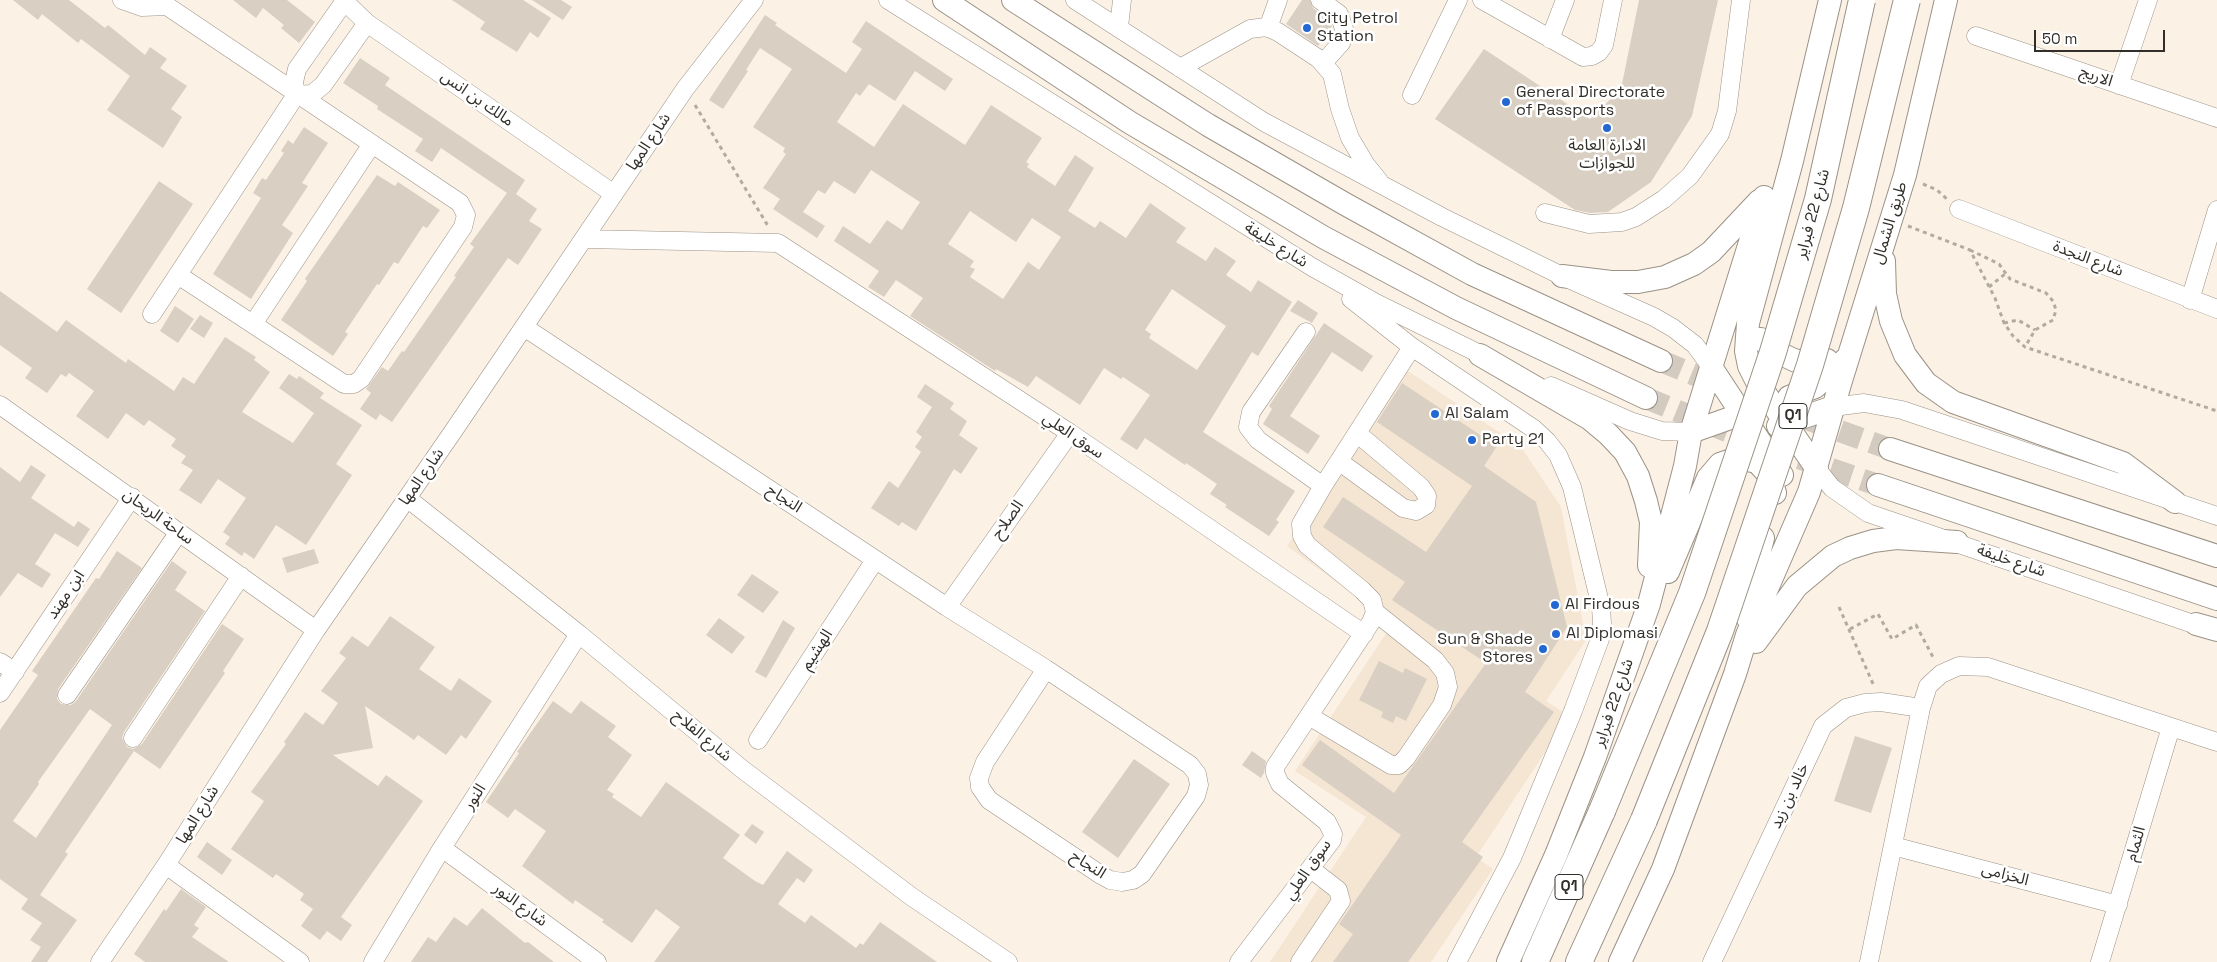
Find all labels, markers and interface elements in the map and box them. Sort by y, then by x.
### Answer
place label: City Petrol Station [1317,9,1398,47]
scale bar [2037,20,2168,52]
marker: City Petrol Station [1301,22,1313,34]
text: 50 m [2042,29,2077,48]
street label: الاريج [2077,62,2115,92]
street label: مالك بن انس [437,67,517,131]
place label: General Directorate of Passports [1516,83,1665,121]
marker: General Directorate of Passports [1500,96,1512,108]
street label: شارع المها [623,110,675,174]
marker: الادارة العامة للجوازات [1601,122,1613,134]
place label: الادارة العامة للجوازات [1568,136,1646,174]
street label: شارع 22 فبراير [1792,167,1834,261]
street label: طريق الشمال [1868,180,1912,266]
street label: شارع خليفة [1241,218,1311,272]
street label: شارع النجدة [2050,237,2126,281]
place label: Al Salam [1445,404,1509,424]
road number: Q1 [1779,404,1807,428]
marker: Al Salam [1429,408,1441,420]
street label: سوق العلي [1039,409,1107,463]
place label: Party 21 [1482,430,1544,450]
marker: Party 21 [1466,434,1478,446]
street label: شارع المها [395,445,449,509]
street label: النجاح [763,480,805,518]
street label: ساحة الريحان [119,485,197,549]
street label: الصلاح [988,497,1028,543]
street label: شارع خليفة [1974,540,2048,582]
street label: ابن مهند [43,567,89,623]
place label: Al Firdous [1565,595,1640,615]
marker: Al Firdous [1549,599,1561,611]
place label: Al Diplomasi [1566,624,1658,644]
street label: الهشيم [797,626,837,674]
marker: Al Diplomasi [1550,628,1562,640]
place label: Sun & Shade Stores [1437,630,1533,668]
marker: Sun & Shade Stores [1537,643,1549,655]
street label: شارع 22 فبراير [1590,656,1638,750]
street label: شارع الفلاح [669,706,735,766]
street label: خالد بن زيد [1767,760,1813,832]
street label: النور [460,780,490,814]
street label: شارع المها [173,782,223,848]
street label: الثمام [2122,824,2150,864]
street label: سوق العلي [1280,836,1336,904]
street label: النجاح [1067,846,1109,884]
street label: الخزامى [1979,860,2031,890]
road number: Q1 [1555,874,1583,900]
street label: شارع النور [489,879,551,931]

